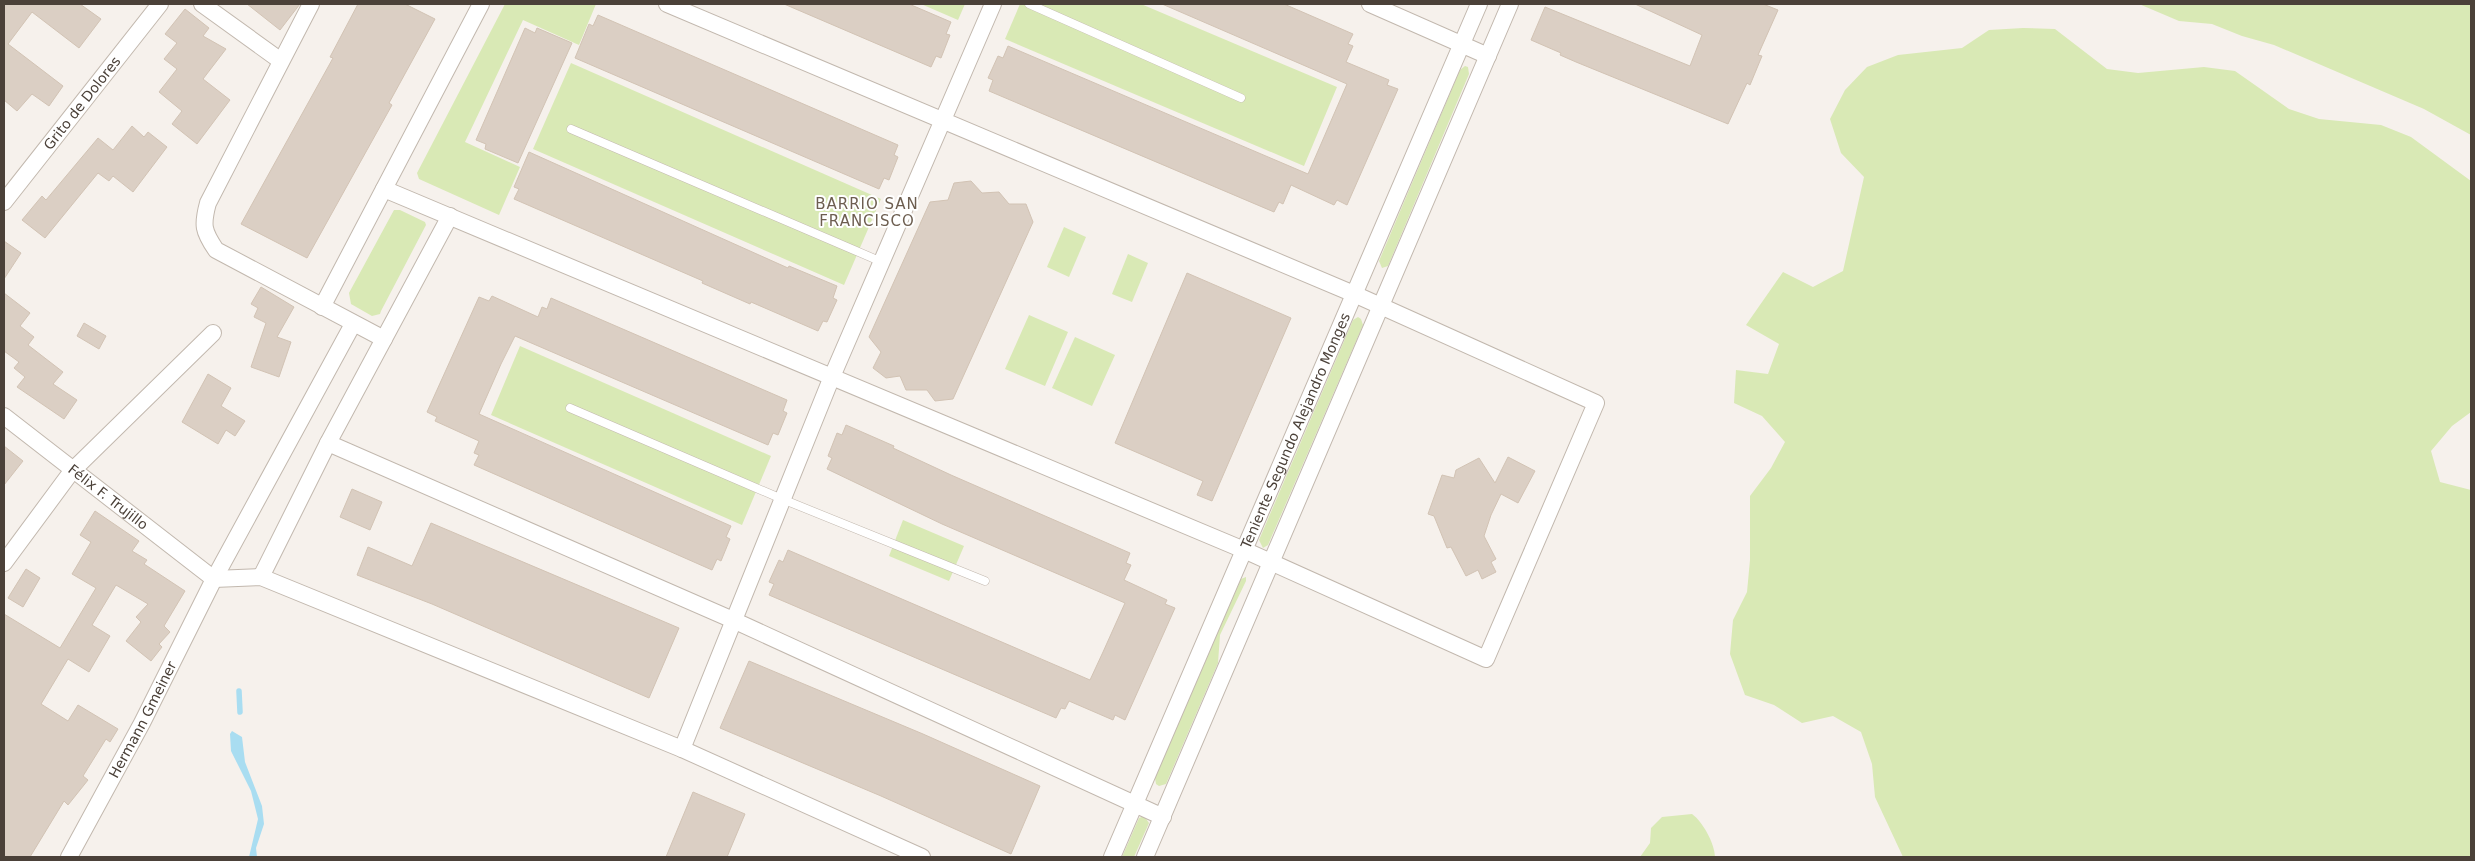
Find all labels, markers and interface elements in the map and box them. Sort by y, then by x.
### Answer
street label: Grito de Dolores [40,53,124,153]
district label: BARRIO SAN FRANCISCO [815,195,919,230]
street label: Teniente Segundo Alejandro Monges [1237,311,1353,552]
street label: Félix F. Trujillo [65,461,151,533]
street label: Hermann Gmeiner [106,658,180,781]

